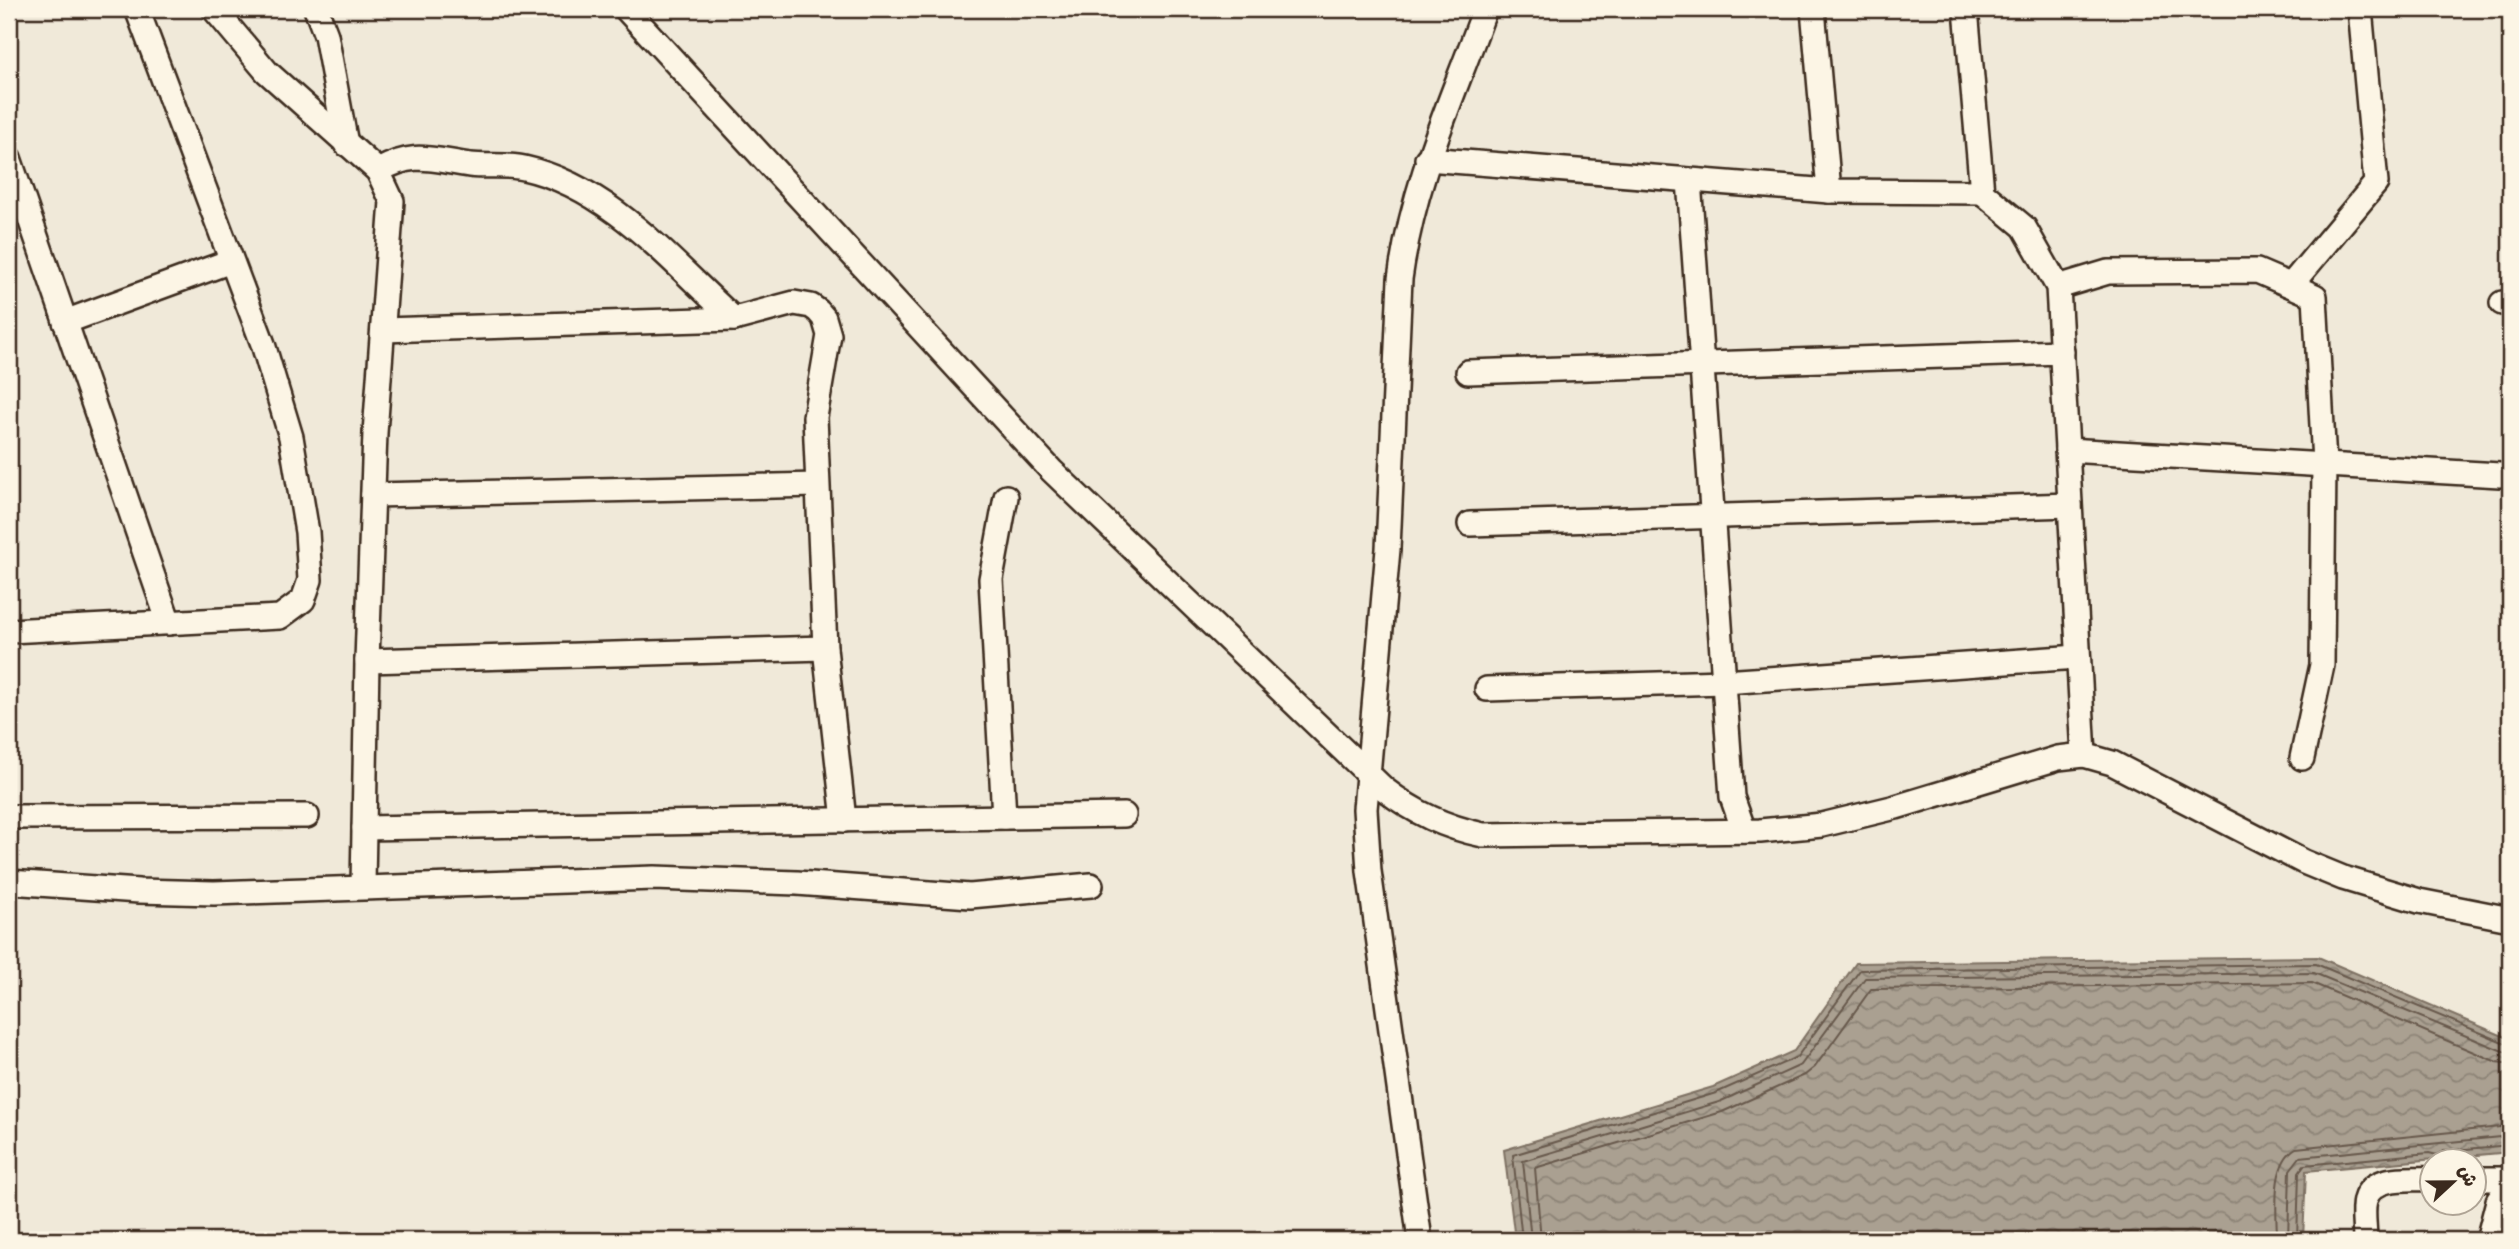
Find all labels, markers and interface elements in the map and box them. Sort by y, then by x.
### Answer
north arrow [2418,1148,2488,1218]
text: ش [2450,1162,2483,1191]

